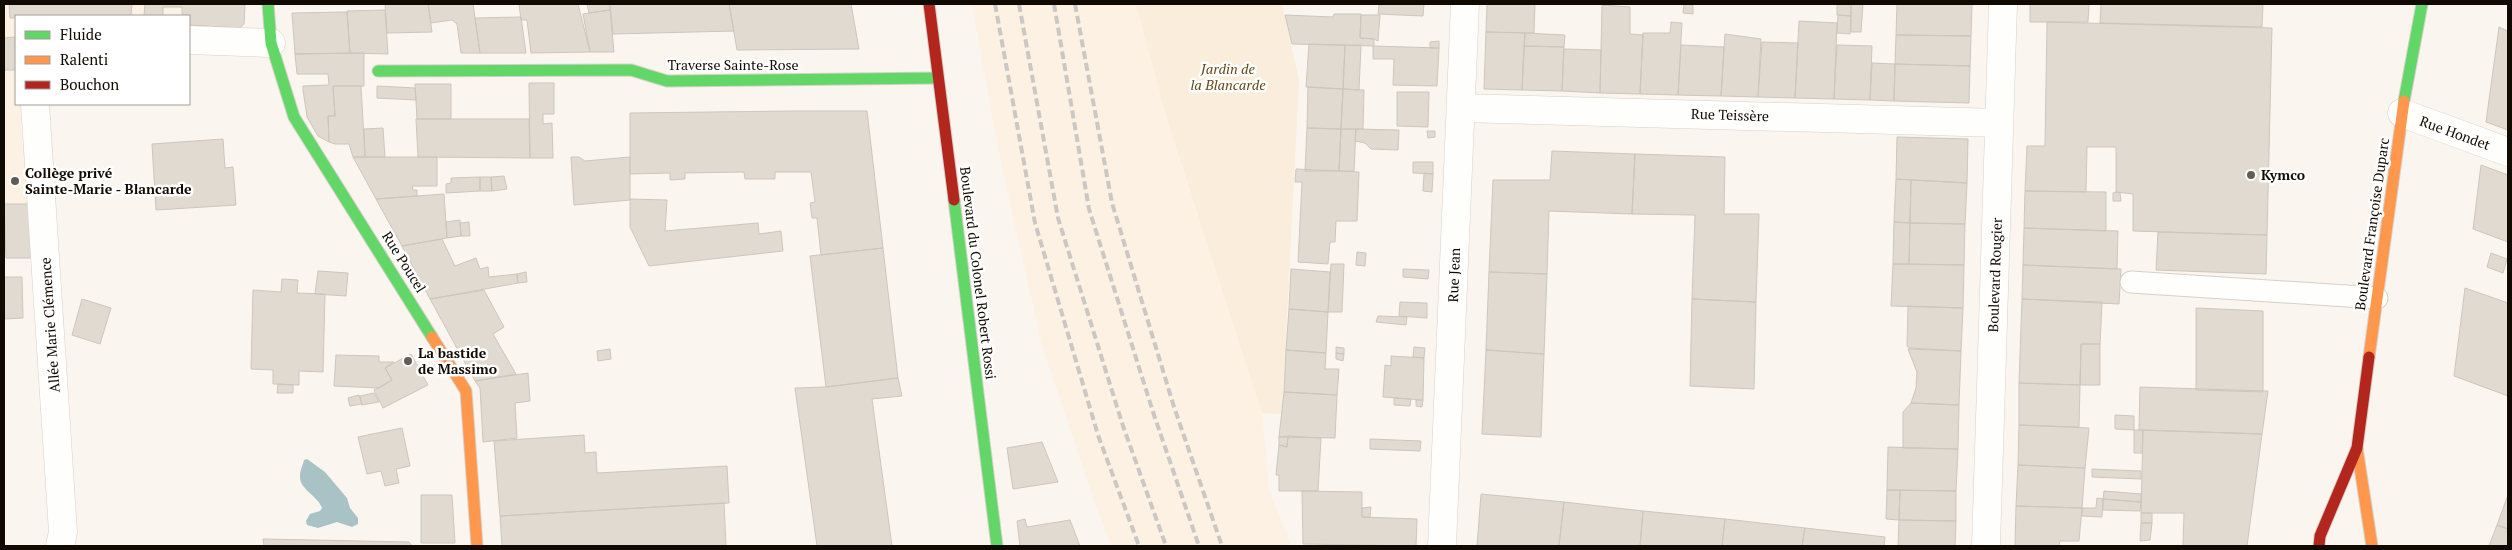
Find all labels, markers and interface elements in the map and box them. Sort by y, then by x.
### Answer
legend [15,15,190,105]
text: Fluide [60,24,102,44]
text: Ralenti [60,49,108,69]
street label: Traverse Sainte-Rose [667,55,799,74]
park label: Jardin de la Blancarde [1190,59,1266,94]
text: Bouchon [60,74,119,94]
street label: Rue Teissère [1691,104,1769,125]
street label: Rue Hondet [2417,111,2494,154]
street label: Boulevard Françoise Duparc [2350,136,2393,311]
place label: Collège privé Sainte-Marie - Blancarde [25,163,192,198]
street label: Boulevard du Colonel Robert Rossi [956,165,1001,381]
place label: Kymco [2261,165,2305,184]
marker: Kymco [2245,169,2257,181]
marker: Collège privé Sainte-Marie - Blancarde [9,175,21,187]
street label: Boulevard Rougier [1983,217,2006,333]
street label: Rue Poucel [378,228,431,296]
street label: Rue Jean [1443,247,1464,303]
street label: Allée Marie Clémence [35,257,64,393]
place label: La bastide de Massimo [418,343,497,378]
marker: La bastide de Massimo [402,355,414,367]

